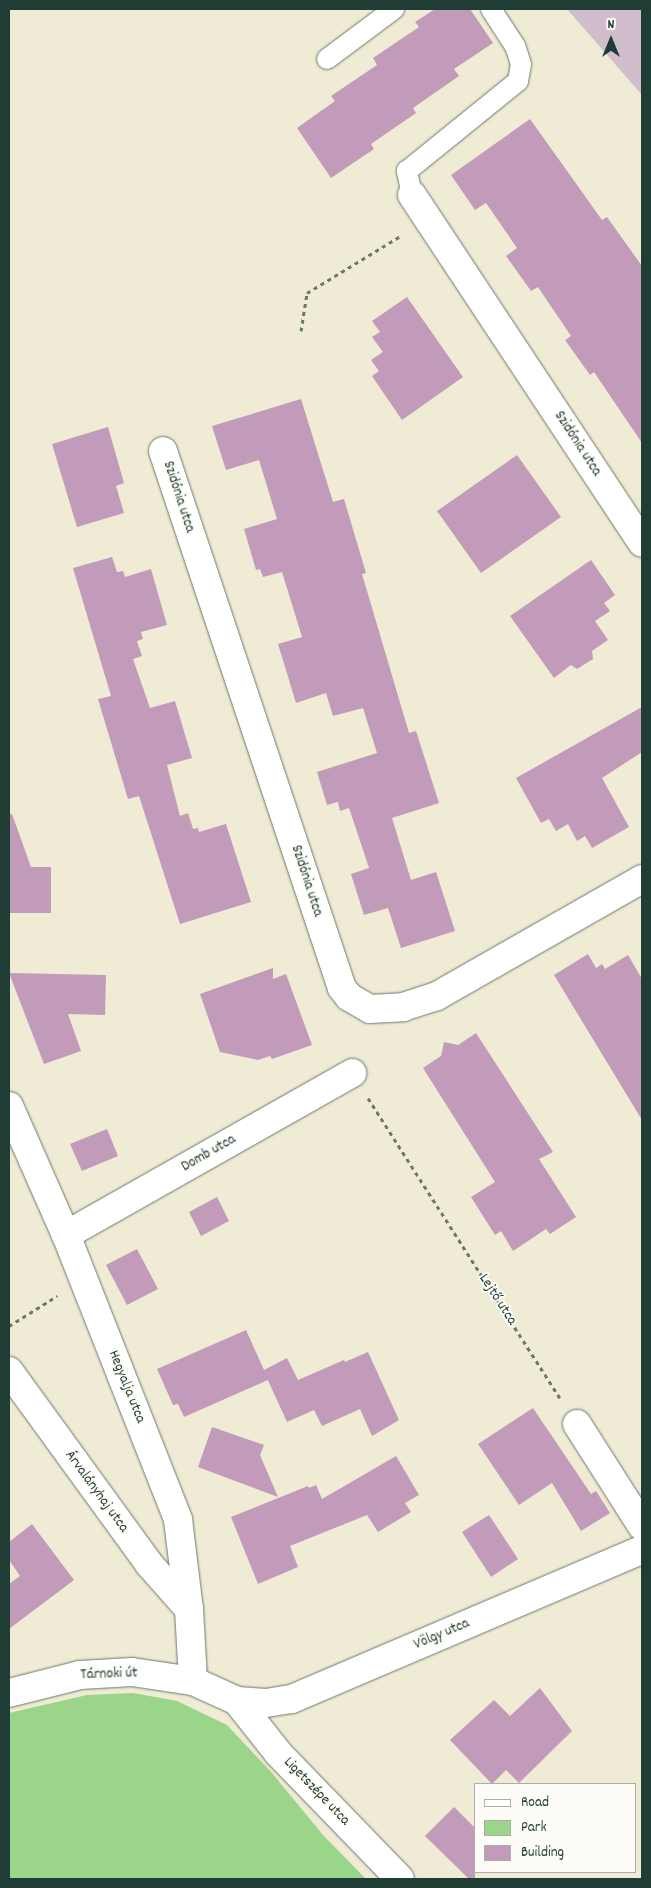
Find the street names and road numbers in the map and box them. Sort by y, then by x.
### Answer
street label: Szidónia utca [549,408,605,480]
street label: Szidónia utca [158,459,198,535]
street label: Szidónia utca [286,843,326,919]
street label: Domb utca [179,1131,239,1177]
street label: Lejtő utca [474,1271,520,1329]
street label: Hegyalja utca [103,1348,149,1426]
street label: Árvalányhaj utca [60,1447,132,1537]
street label: Völgy utca [412,1615,472,1655]
street label: Tárnoki út [80,1665,138,1685]
street label: Ligetszépe utca [279,1754,353,1830]

